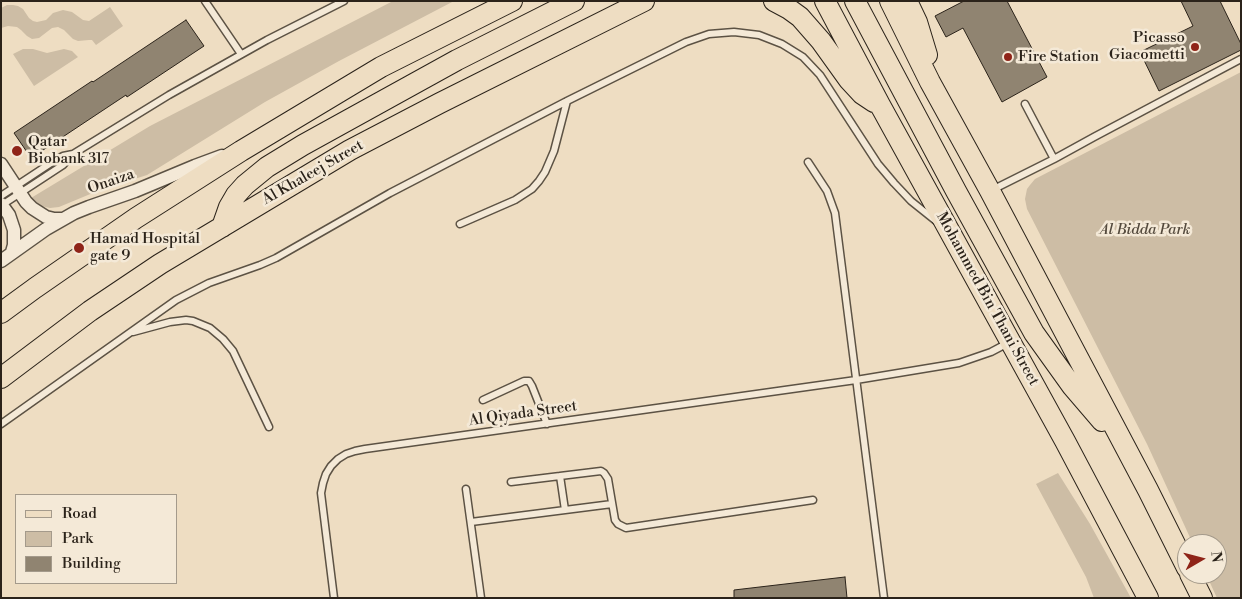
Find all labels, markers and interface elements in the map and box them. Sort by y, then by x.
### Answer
place label: Picasso Giacometti [1109,29,1185,64]
marker: Picasso Giacometti [1189,41,1201,53]
place label: Fire Station [1018,48,1099,66]
marker: Fire Station [1002,51,1014,63]
place label: Qatar Biobank 317 [28,133,109,168]
street label: Al Khaleej Street [259,137,367,209]
marker: Qatar Biobank 317 [10,144,24,158]
street label: Onaiza [85,166,137,198]
street label: Mohammed Bin Thani Street [932,209,1042,389]
park label: Al Bidda Park [1100,221,1190,239]
place label: Hamad Hospital gate 9 [90,230,200,265]
marker: Hamad Hospital gate 9 [72,241,86,255]
street label: Al Qiyada Street [468,397,578,431]
legend [15,494,178,584]
text: Road [62,504,97,523]
text: Park [62,529,93,548]
north arrow [1177,534,1227,584]
text: N [1206,550,1226,564]
text: Building [62,554,121,573]

